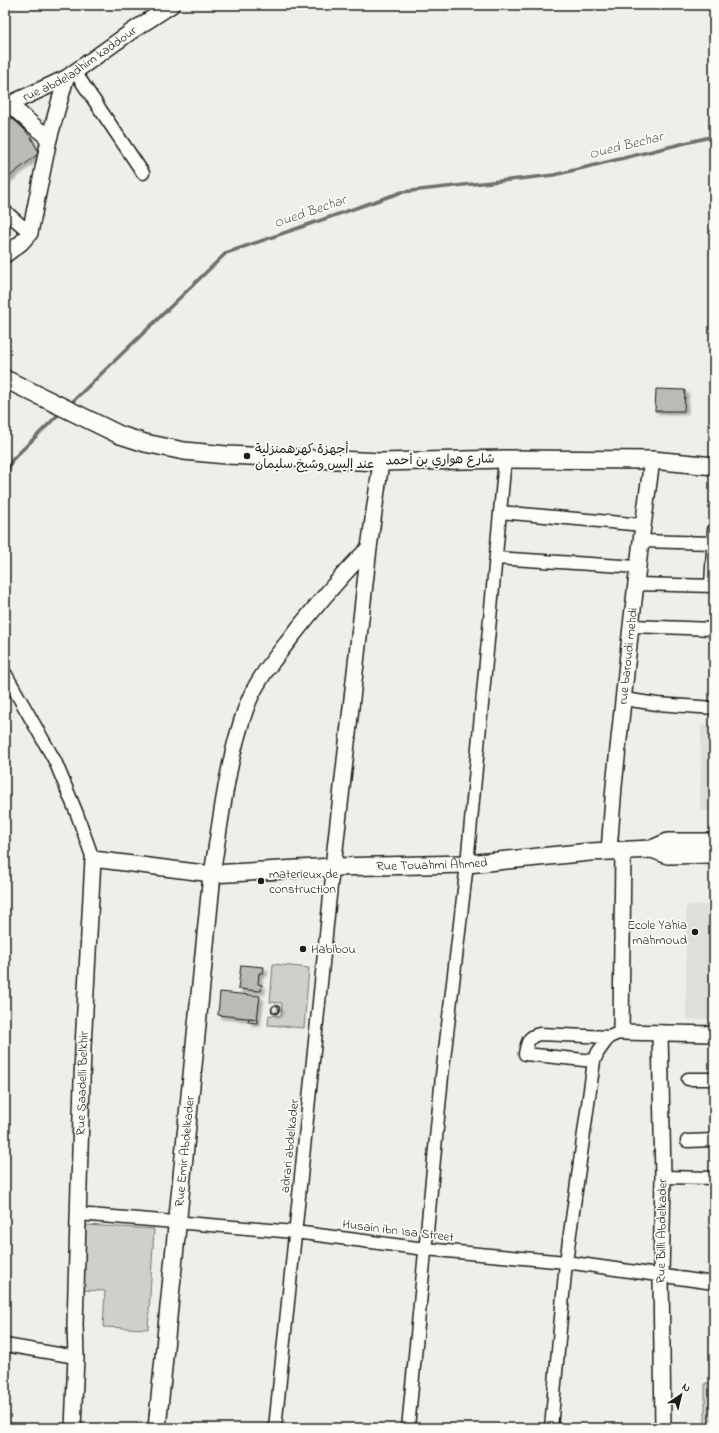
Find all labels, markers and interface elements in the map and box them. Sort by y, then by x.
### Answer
street label: rue abdeladhim kaddour [19,21,141,106]
water label: Oued Bechar [587,126,667,165]
water label: Oued Bechar [271,189,351,234]
place label: أجهزة كهرهمنزلية عند إليس وشيخ سليمان [255,440,374,474]
street label: شارع هواري بن أحمد [385,450,495,470]
marker: أجهزة كهرهمنزلية عند إليس وشيخ سليمان [242,451,252,461]
street label: rue baroudi mehdi [613,606,643,705]
street label: Rue Touahmi Ahmed [376,852,489,876]
place label: materieux de construction [269,865,338,899]
marker: materieux de construction [256,876,266,886]
place label: Ecole Yahia mahmoud [627,916,688,950]
marker: Ecole Yahia mahmoud [690,927,700,937]
place label: Habibou [311,940,356,959]
marker: Habibou [298,944,308,954]
street label: Rue Saadelli Belkhir [71,1030,93,1136]
street label: Rue Emir Abdelkader [170,1094,200,1208]
street label: adrari abdelkader [276,1097,304,1194]
street label: Rue Billi Abdelkader [652,1177,672,1284]
street label: Husain ibn Isa Street [341,1215,455,1247]
north arrow [661,1375,701,1415]
text: N [679,1379,694,1396]

